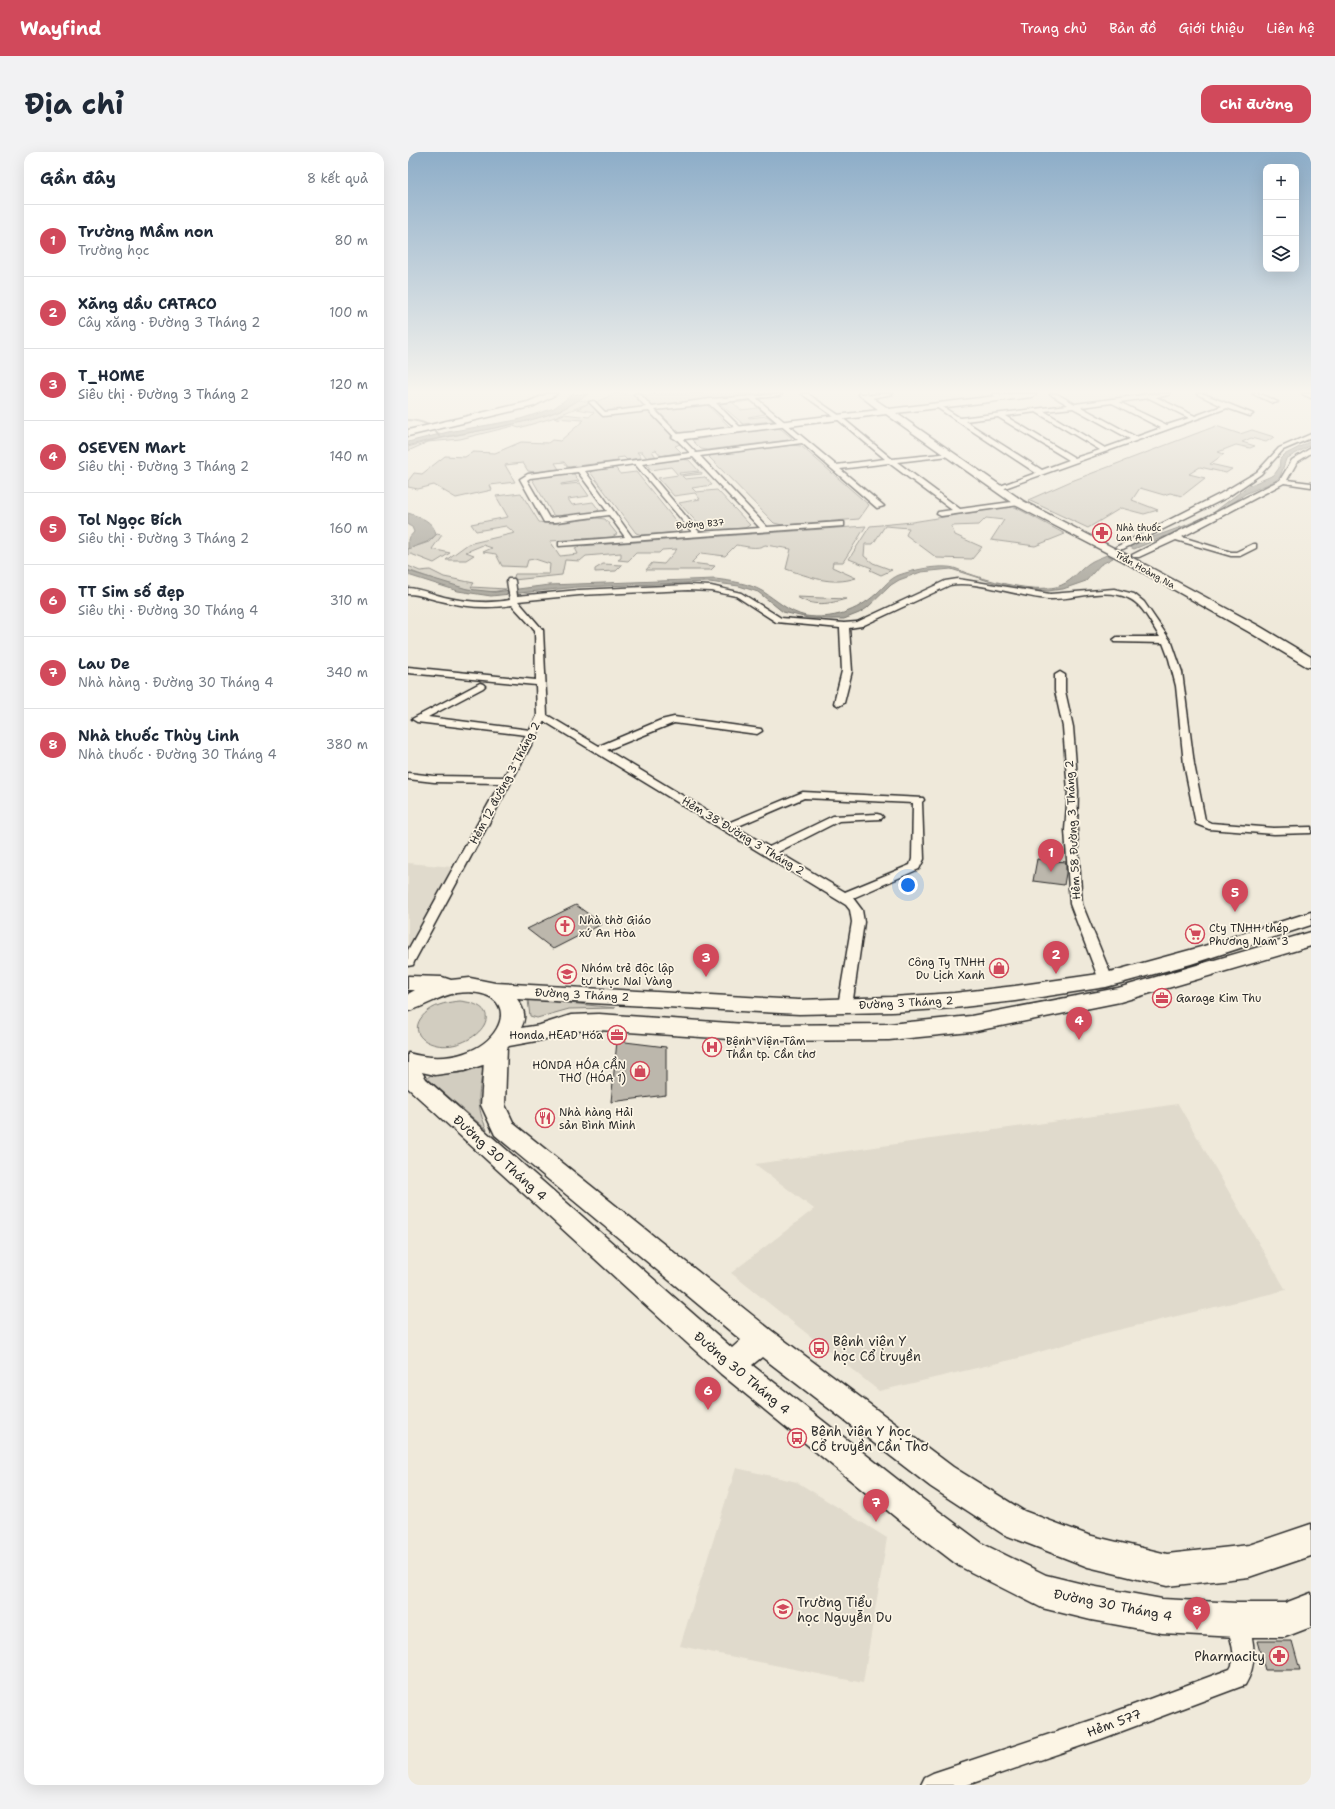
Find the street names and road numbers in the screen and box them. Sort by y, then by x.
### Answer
street label: Đường B37 [676,516,724,532]
street label: Trần Hoàng Na [1113,549,1177,592]
street label: Hẻm 12 đường 3 Tháng 2 [466,719,544,847]
street label: Hẻm 58 Đường 3 Tháng 2 [1062,760,1084,900]
street label: Hẻm 38 Đường 3 Tháng 2 [679,793,807,879]
street label: Đường 3 Tháng 2 [534,985,630,1005]
street label: Đường 3 Tháng 2 [858,993,954,1013]
street label: Đường 30 Tháng 4 [450,1111,550,1205]
street label: Đường 30 Tháng 4 [690,1328,794,1418]
street label: Đường 30 Tháng 4 [1052,1585,1174,1625]
street label: Hẻm 577 [1084,1705,1144,1741]

